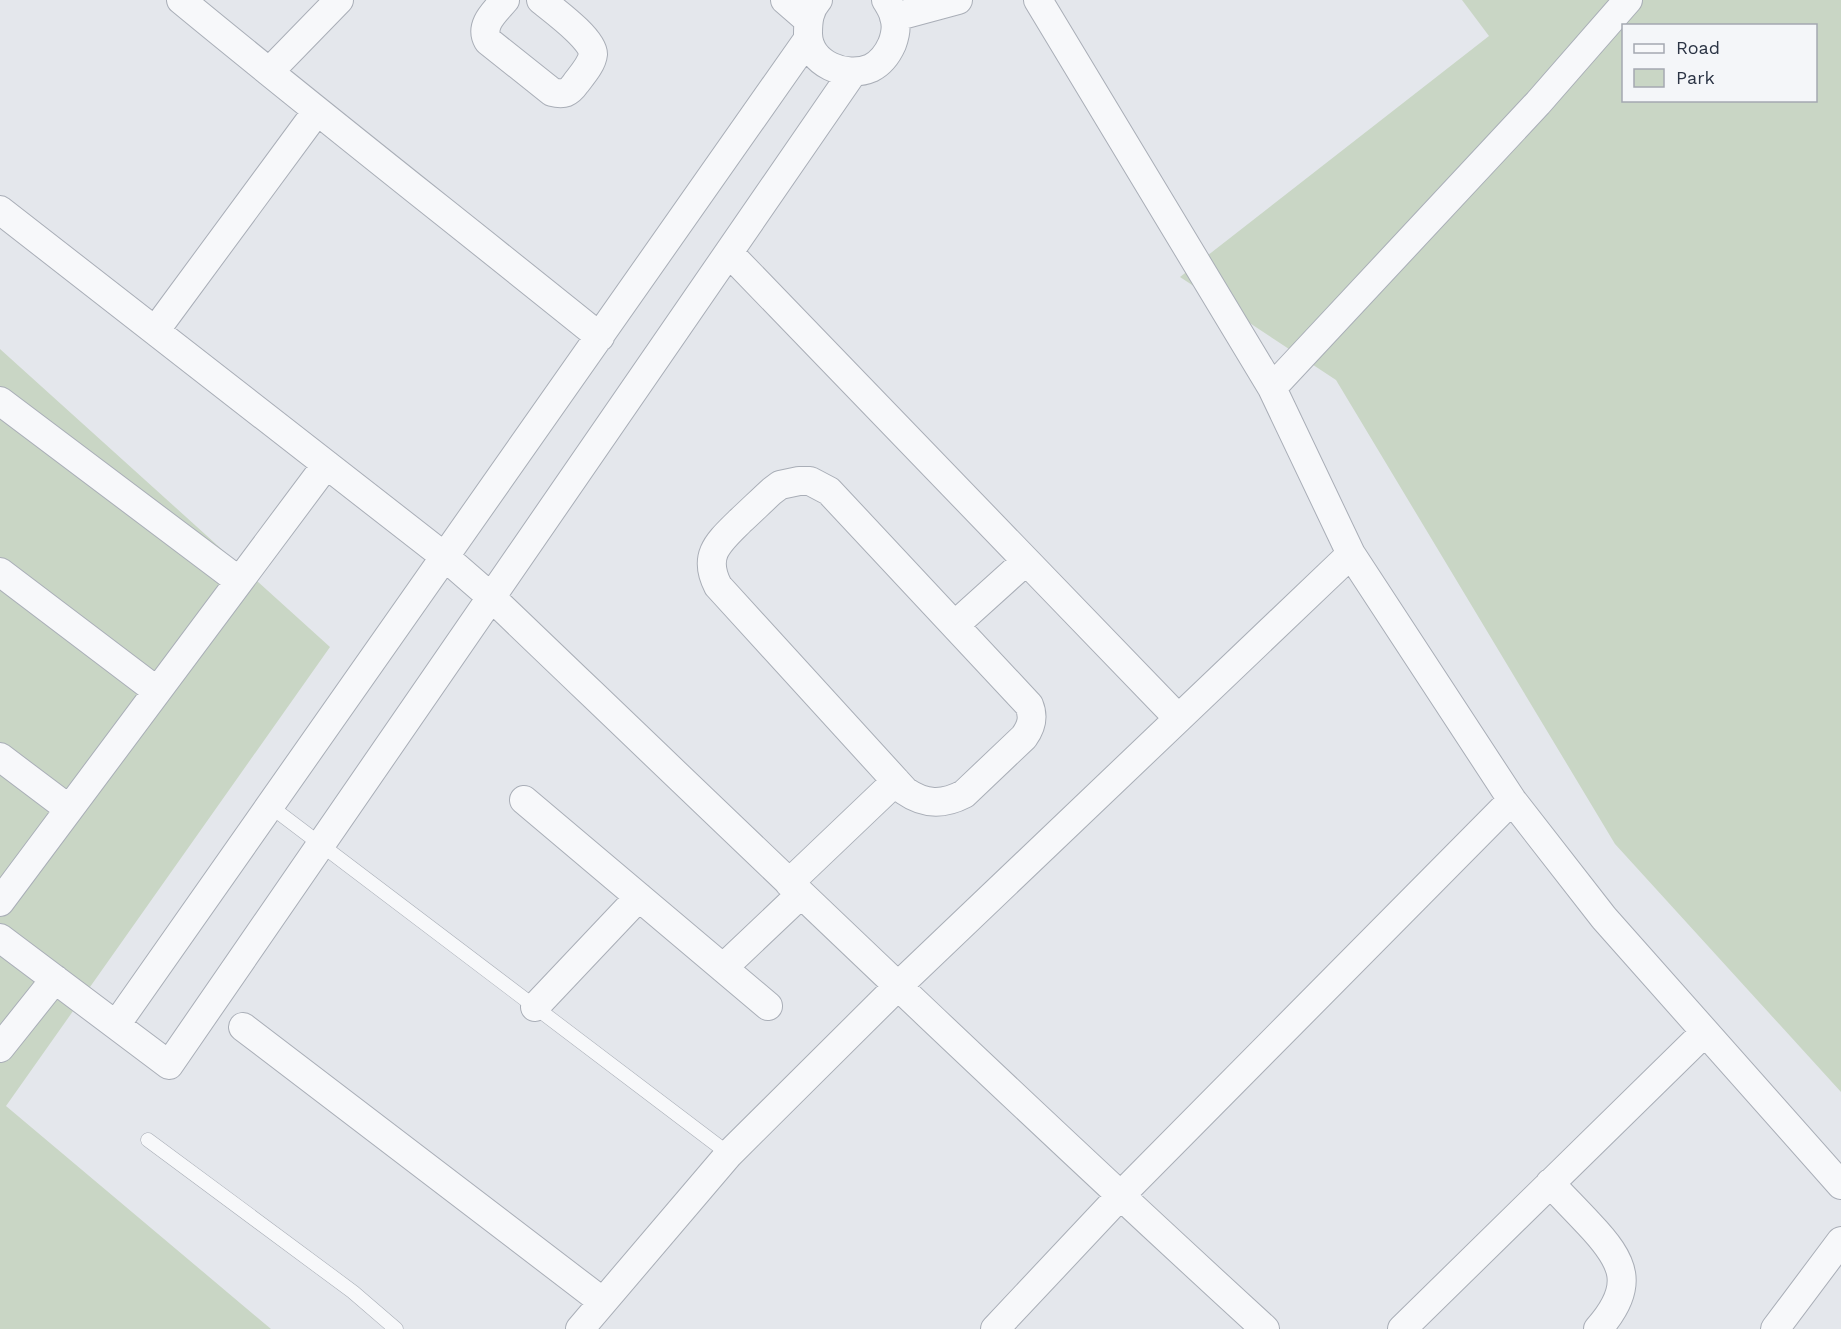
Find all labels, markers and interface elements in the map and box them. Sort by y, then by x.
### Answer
legend [1622,24,1817,102]
text: Road [1676,37,1720,58]
text: Park [1676,67,1715,88]

